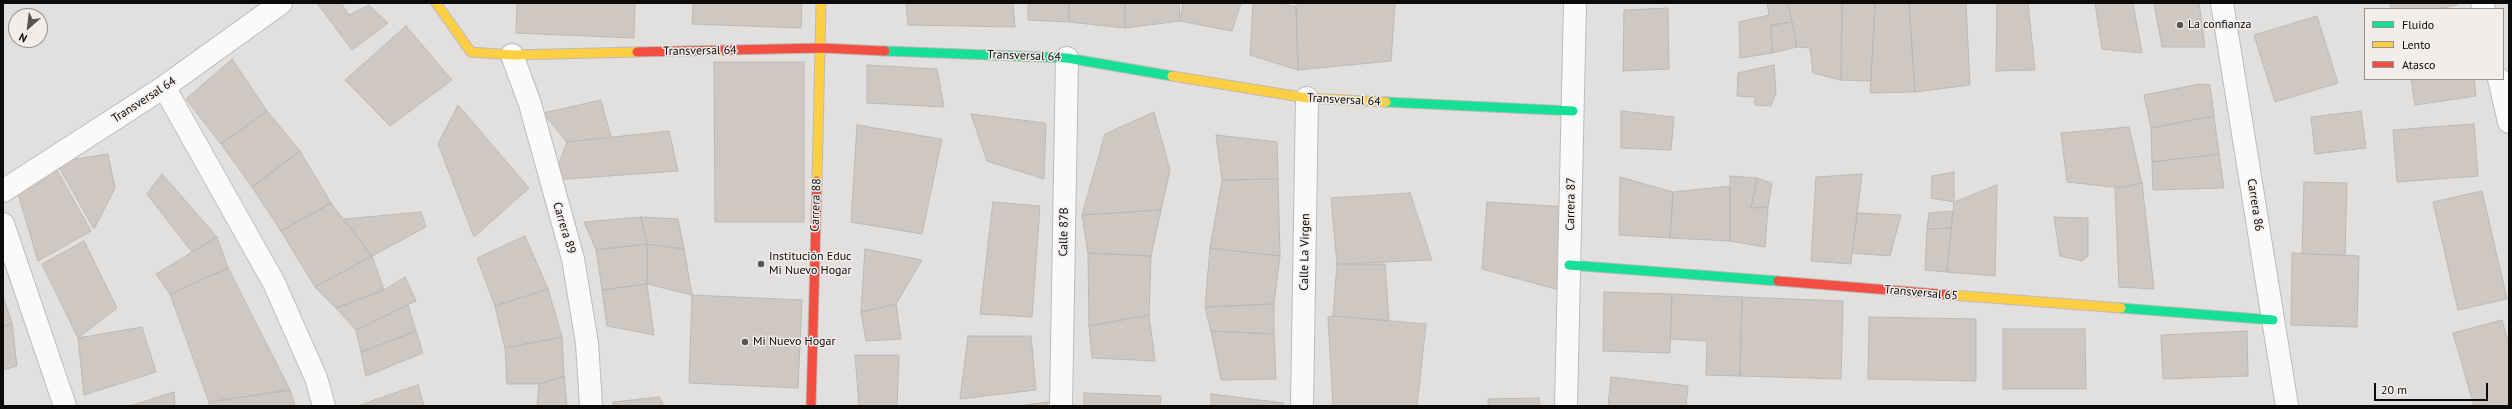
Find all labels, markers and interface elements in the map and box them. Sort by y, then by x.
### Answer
north arrow [8,8,48,48]
legend [2364,8,2504,80]
text: Fluido [2402,17,2434,32]
place label: La confianza [2188,18,2252,32]
marker: La confianza [2175,20,2185,30]
text: N [16,30,29,46]
text: Lento [2402,37,2431,52]
street label: Transversal 64 [663,43,737,59]
street label: Transversal 64 [987,48,1061,64]
text: Atasco [2402,57,2435,72]
street label: Transversal 64 [109,74,179,126]
street label: Transversal 64 [1307,91,1381,109]
street label: Carrera 87 [1563,177,1579,231]
street label: Carrera 88 [808,178,824,232]
street label: Carrera 86 [2244,178,2266,232]
street label: Carrera 89 [549,200,579,256]
street label: Calle 87B [1056,207,1072,257]
street label: Calle La Virgen [1297,213,1313,291]
place label: Institución Educ Mi Nuevo Hogar [769,250,852,278]
marker: Institución Educ Mi Nuevo Hogar [756,259,766,269]
street label: Transversal 65 [1884,283,1958,303]
place label: Mi Nuevo Hogar [753,335,836,349]
marker: Mi Nuevo Hogar [740,337,750,347]
scale bar [2376,375,2490,401]
text: 20 m [2381,382,2407,397]

